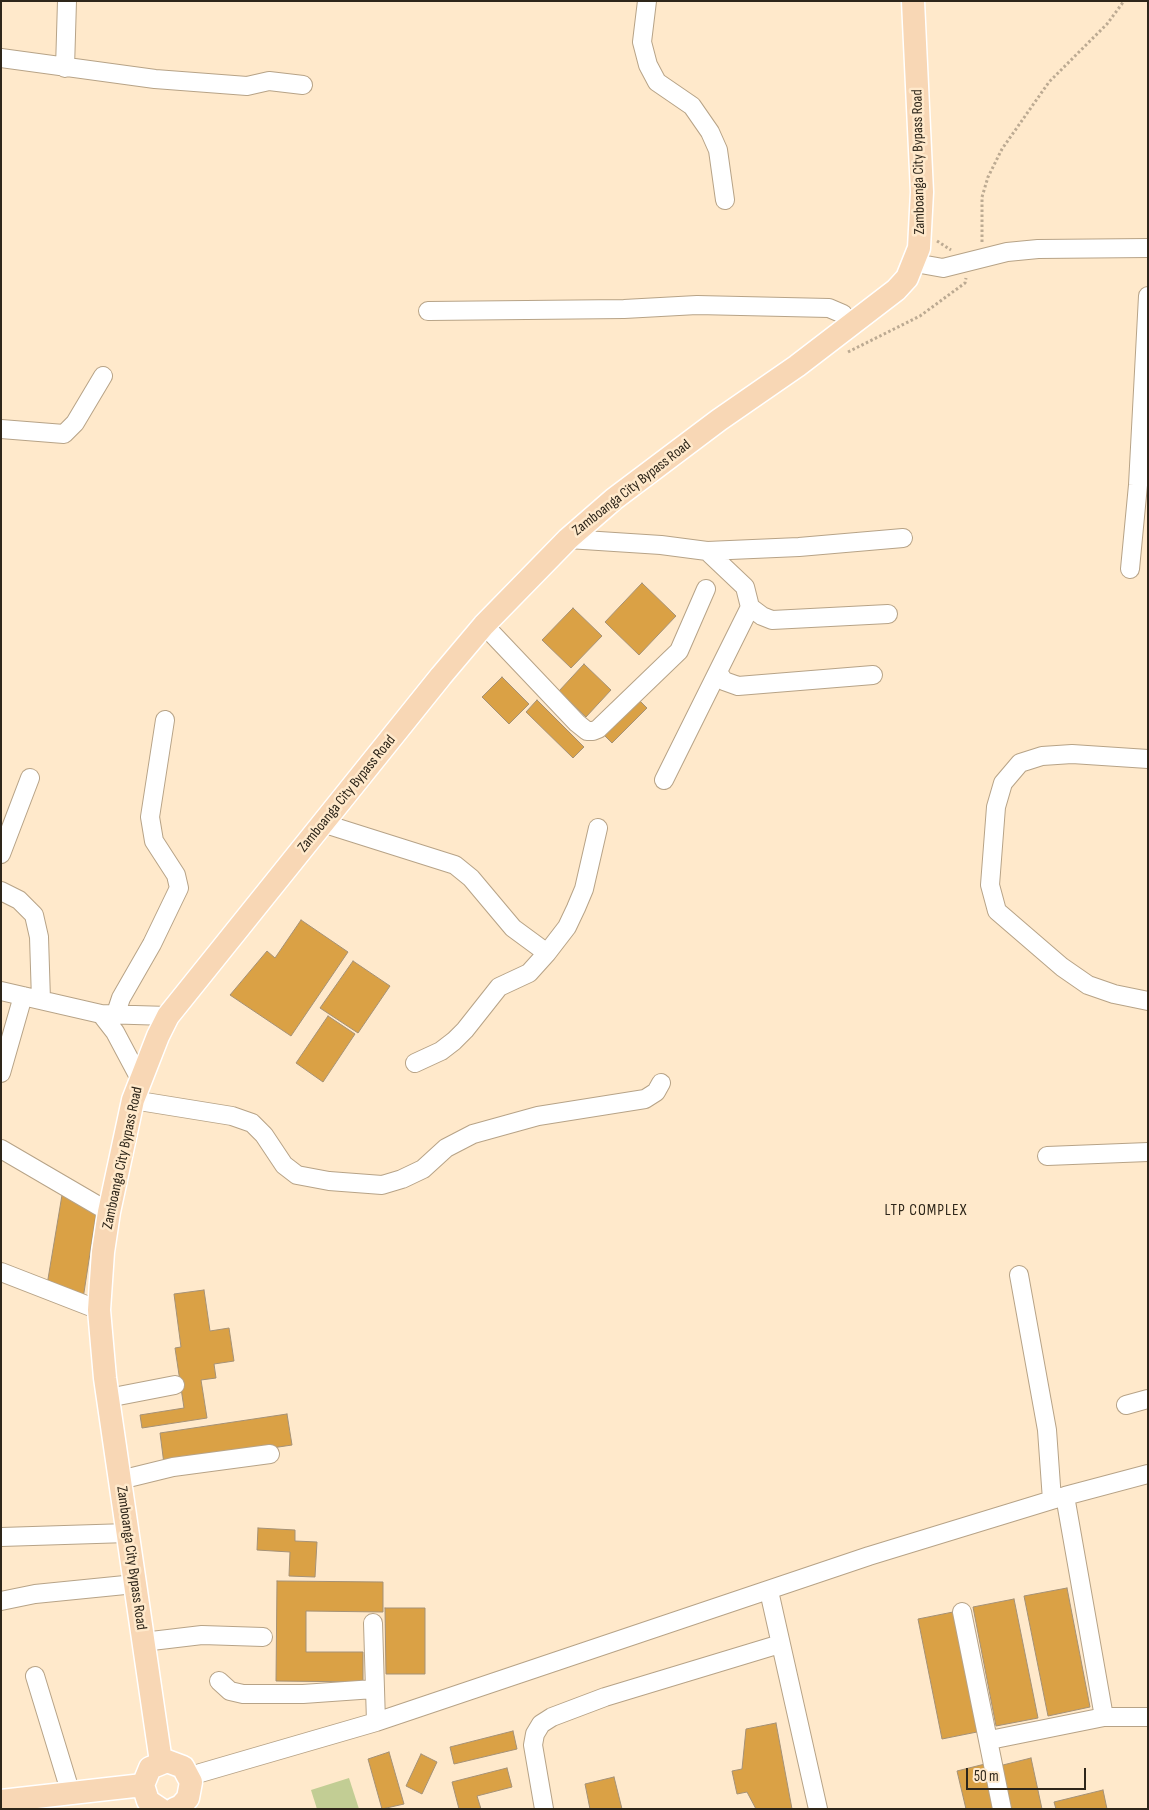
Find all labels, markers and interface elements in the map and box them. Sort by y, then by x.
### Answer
street label: Zamboanga City Bypass Road [909,89,929,235]
street label: Zamboanga City Bypass Road [569,436,695,540]
street label: Zamboanga City Bypass Road [294,732,400,856]
street label: Zamboanga City Bypass Road [99,1085,147,1231]
district label: LTP COMPLEX [883,1201,969,1221]
street label: Zamboanga City Bypass Road [112,1485,150,1631]
scale bar [969,1758,1089,1790]
text: 50 m [974,1767,999,1786]

